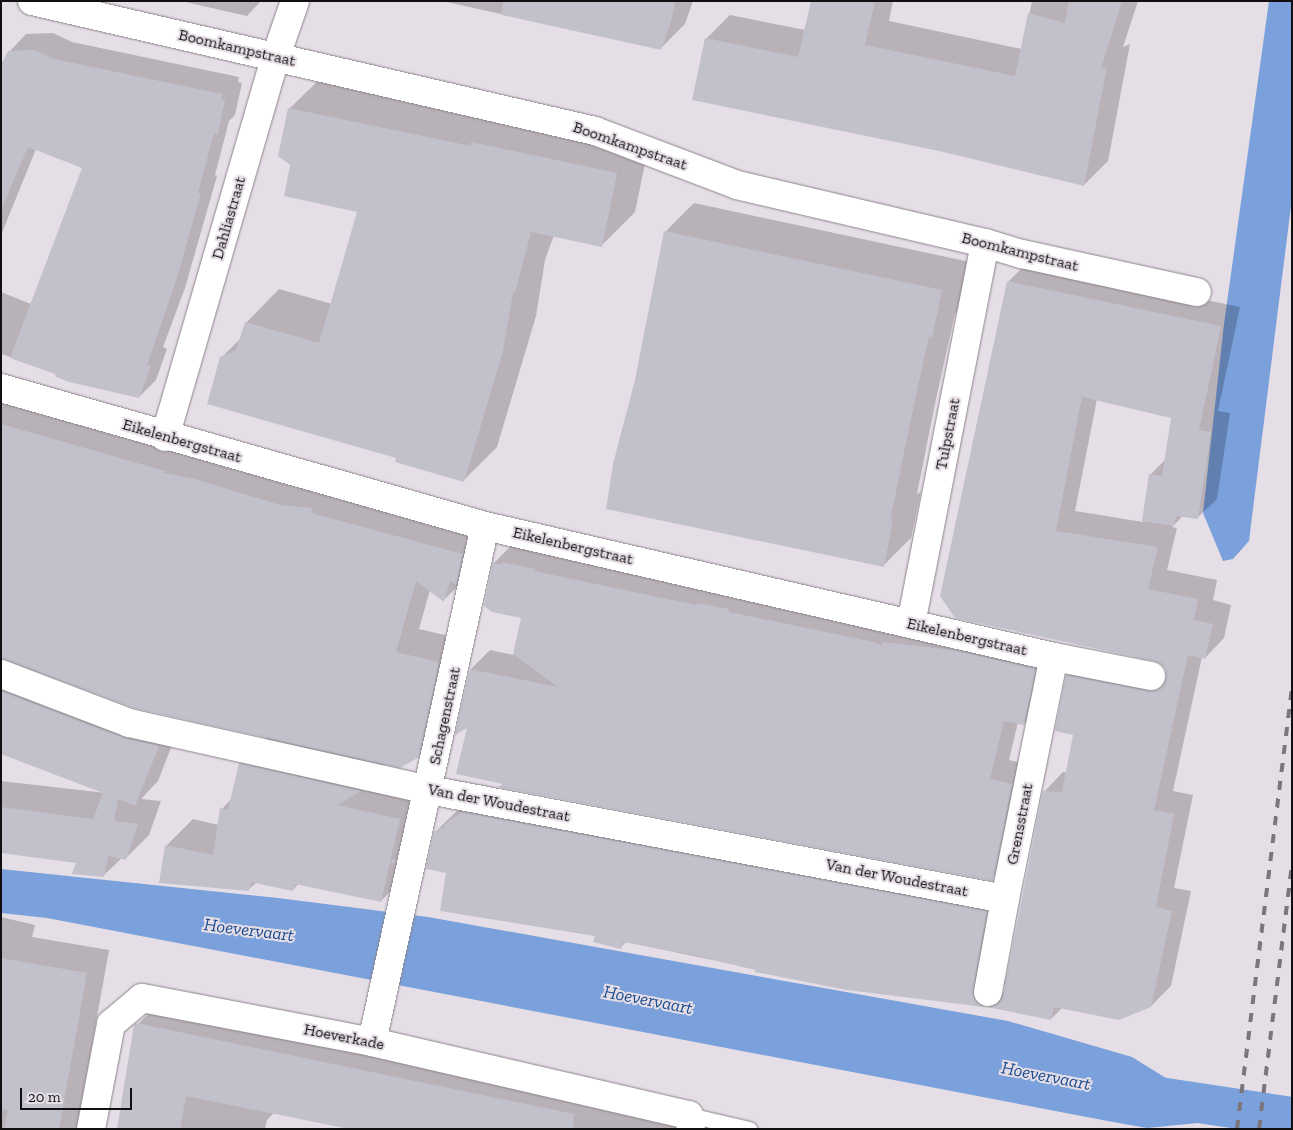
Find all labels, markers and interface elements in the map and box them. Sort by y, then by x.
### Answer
street label: Boomkampstraat [177,25,297,71]
street label: Boomkampstraat [570,117,690,175]
street label: Dahliastraat [208,174,250,262]
street label: Boomkampstraat [960,228,1080,276]
street label: Tulpstraat [932,396,964,472]
street label: Eikelenbergstraat [120,415,244,467]
street label: Eikelenbergstraat [511,523,635,569]
street label: Eikelenbergstraat [905,614,1029,660]
street label: Schagenstraat [425,666,465,766]
street label: Van der Woudestraat [426,780,572,826]
street label: Grensstraat [1003,782,1037,866]
street label: Van der Woudestraat [824,855,970,901]
water label: Hoevervaart [203,914,295,946]
water label: Hoevervaart [601,981,695,1019]
street label: Hoeverkade [302,1020,386,1054]
water label: Hoevervaart [999,1057,1093,1095]
scale bar [22,1078,135,1110]
text: 20 m [28,1088,61,1106]

